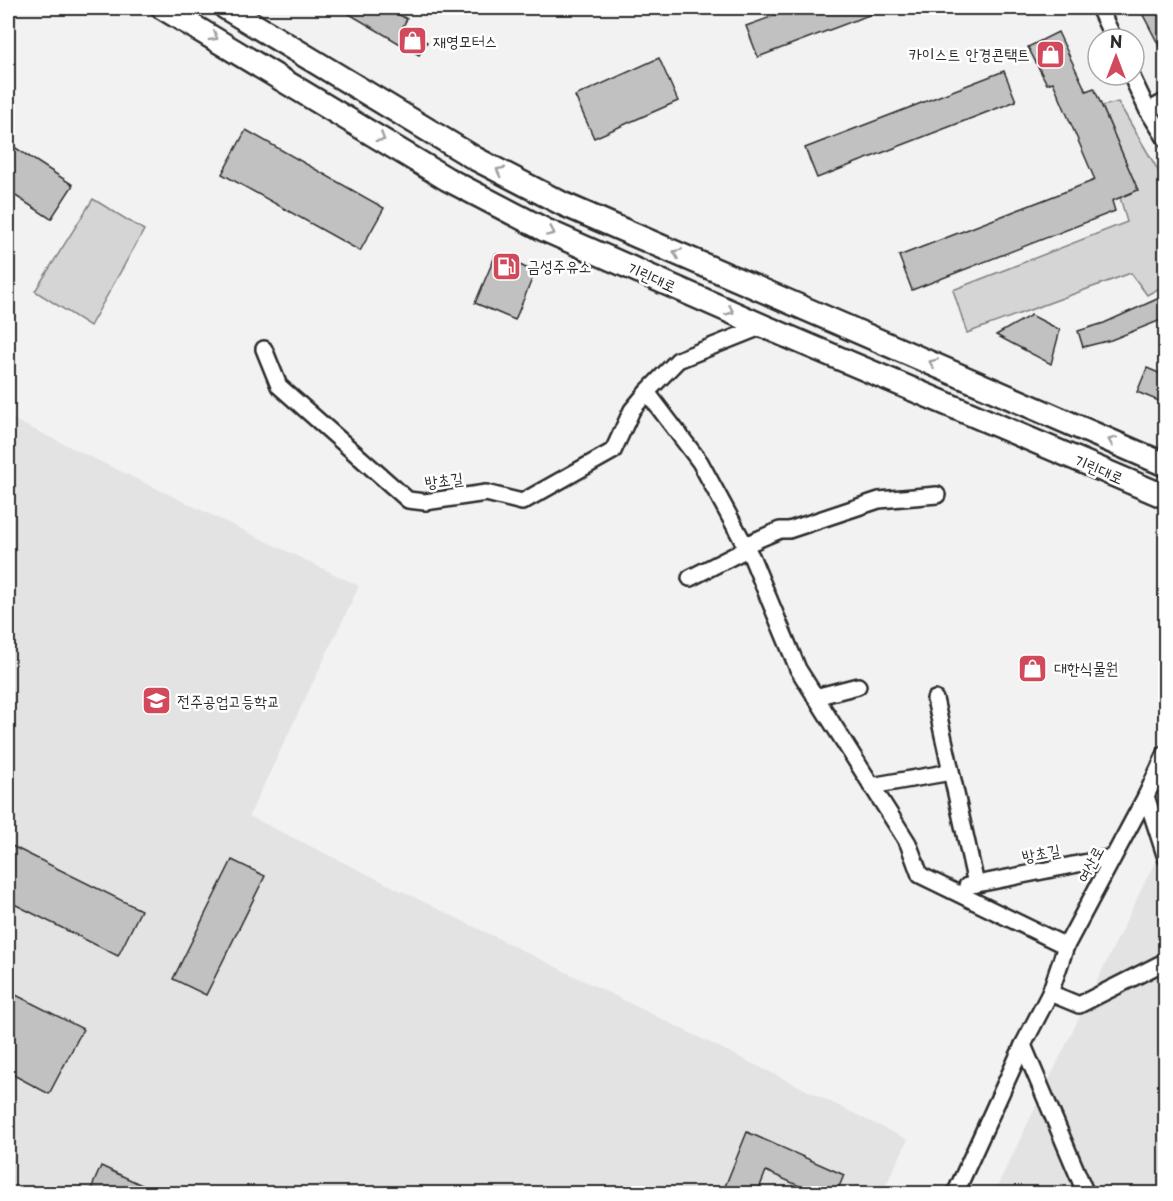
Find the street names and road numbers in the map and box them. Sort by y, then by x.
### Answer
street label: 기린대로 [624,255,681,298]
street label: 기린대로 [1071,447,1128,489]
street label: 방초길 [423,465,465,493]
street label: 방초길 [1020,837,1062,867]
street label: 여산로 [1069,841,1109,886]

